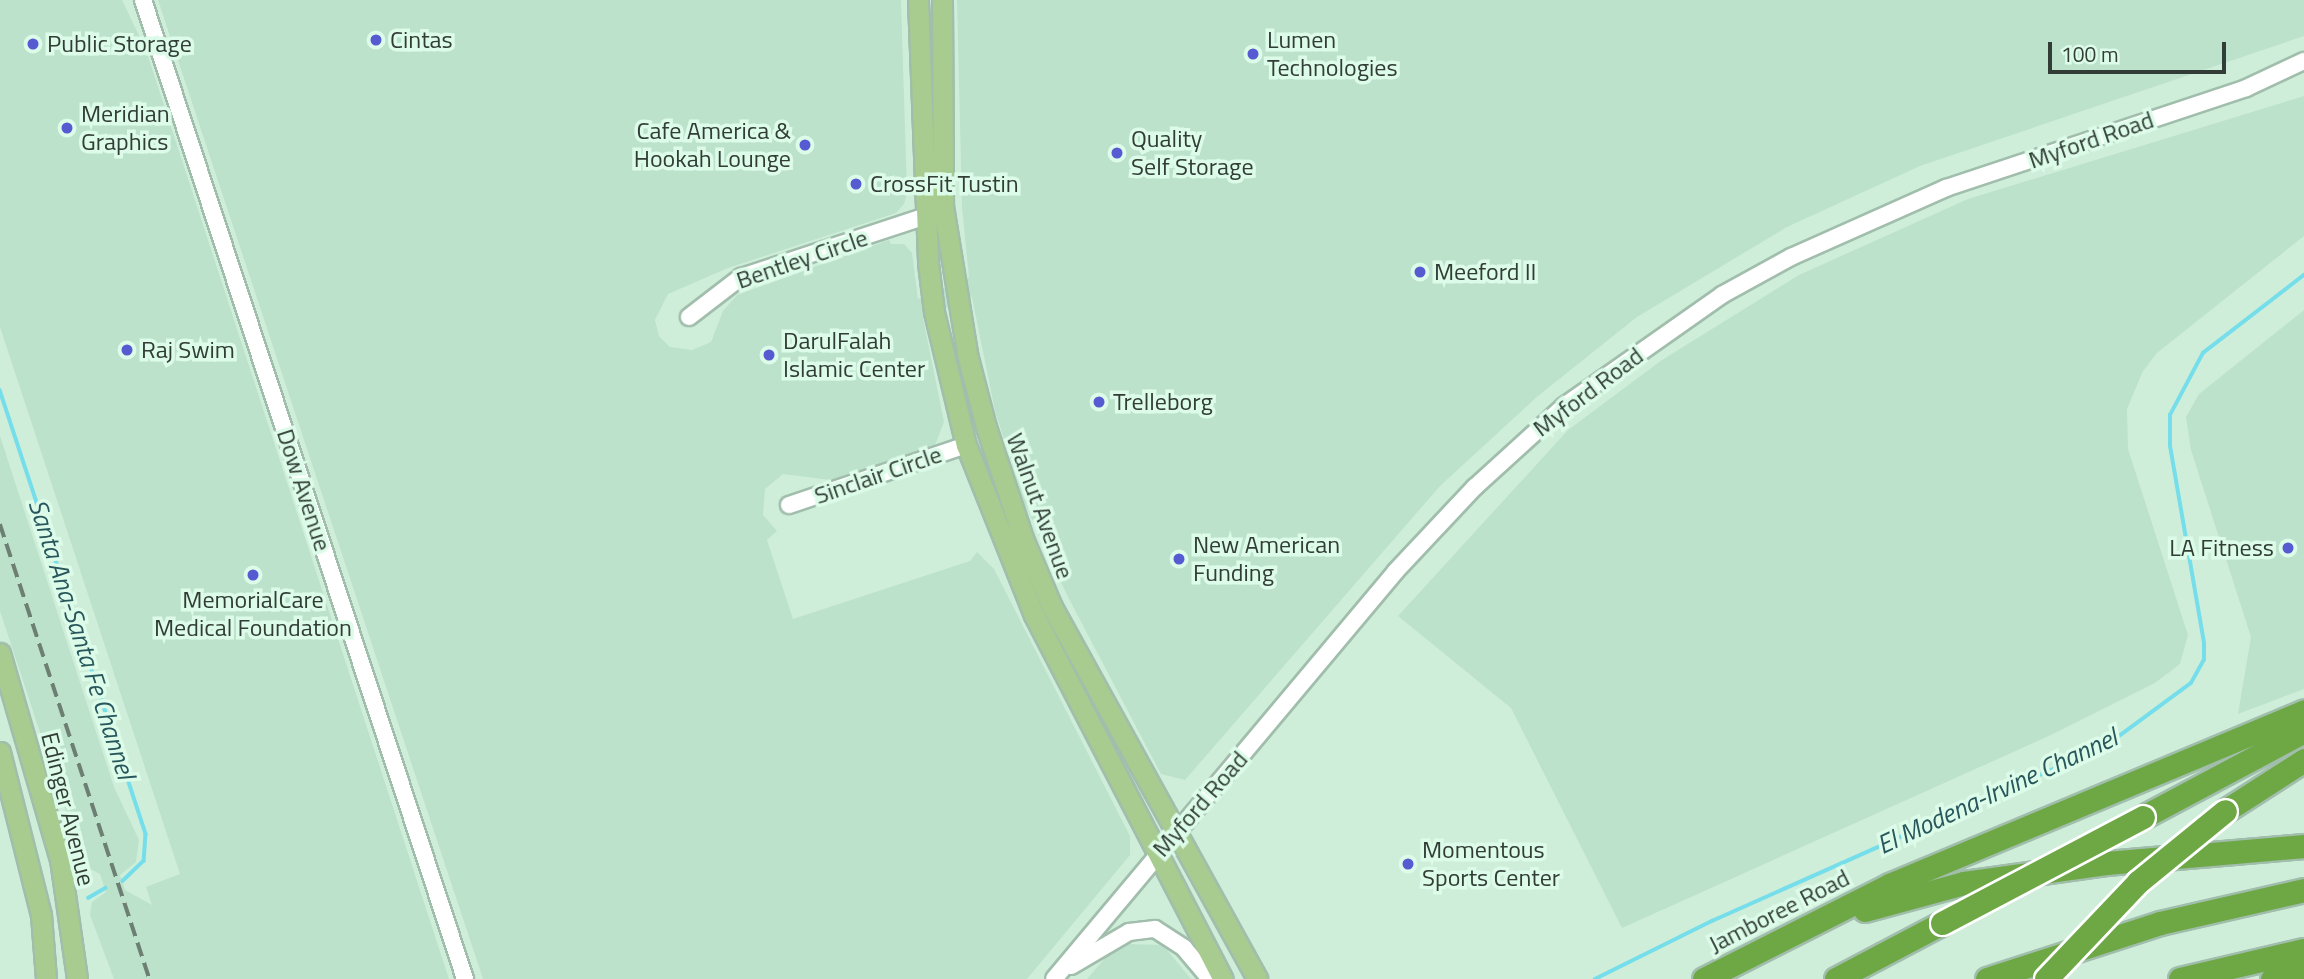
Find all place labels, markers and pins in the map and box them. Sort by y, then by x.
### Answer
place label: Cintas [390,26,453,54]
place label: Lumen Technologies [1267,26,1398,82]
place label: Public Storage [47,30,192,58]
marker: Cintas [368,32,384,48]
marker: Public Storage [25,36,41,52]
marker: Lumen Technologies [1245,46,1261,62]
place label: Meridian Graphics [81,100,170,156]
place label: Cafe America & Hookah Lounge [634,117,791,173]
marker: Meridian Graphics [59,120,75,136]
place label: Quality Self Storage [1131,125,1254,181]
marker: Cafe America & Hookah Lounge [797,137,813,153]
marker: Quality Self Storage [1109,145,1125,161]
place label: CrossFit Tustin [870,170,1019,198]
marker: CrossFit Tustin [848,176,864,192]
place label: Meeford II [1434,258,1536,286]
marker: Meeford II [1412,264,1428,280]
place label: DarulFalah Islamic Center [783,327,925,383]
place label: Raj Swim [141,336,235,364]
marker: Raj Swim [119,342,135,358]
marker: DarulFalah Islamic Center [761,347,777,363]
place label: Trelleborg [1113,388,1213,416]
marker: Trelleborg [1091,394,1107,410]
place label: New American Funding [1193,531,1340,587]
place label: LA Fitness [2169,534,2274,562]
marker: LA Fitness [2280,540,2296,556]
marker: New American Funding [1171,551,1187,567]
marker: MemorialCare Medical Foundation [245,567,261,583]
place label: MemorialCare Medical Foundation [154,586,352,642]
place label: Momentous Sports Center [1422,836,1560,892]
marker: Momentous Sports Center [1400,856,1416,872]

